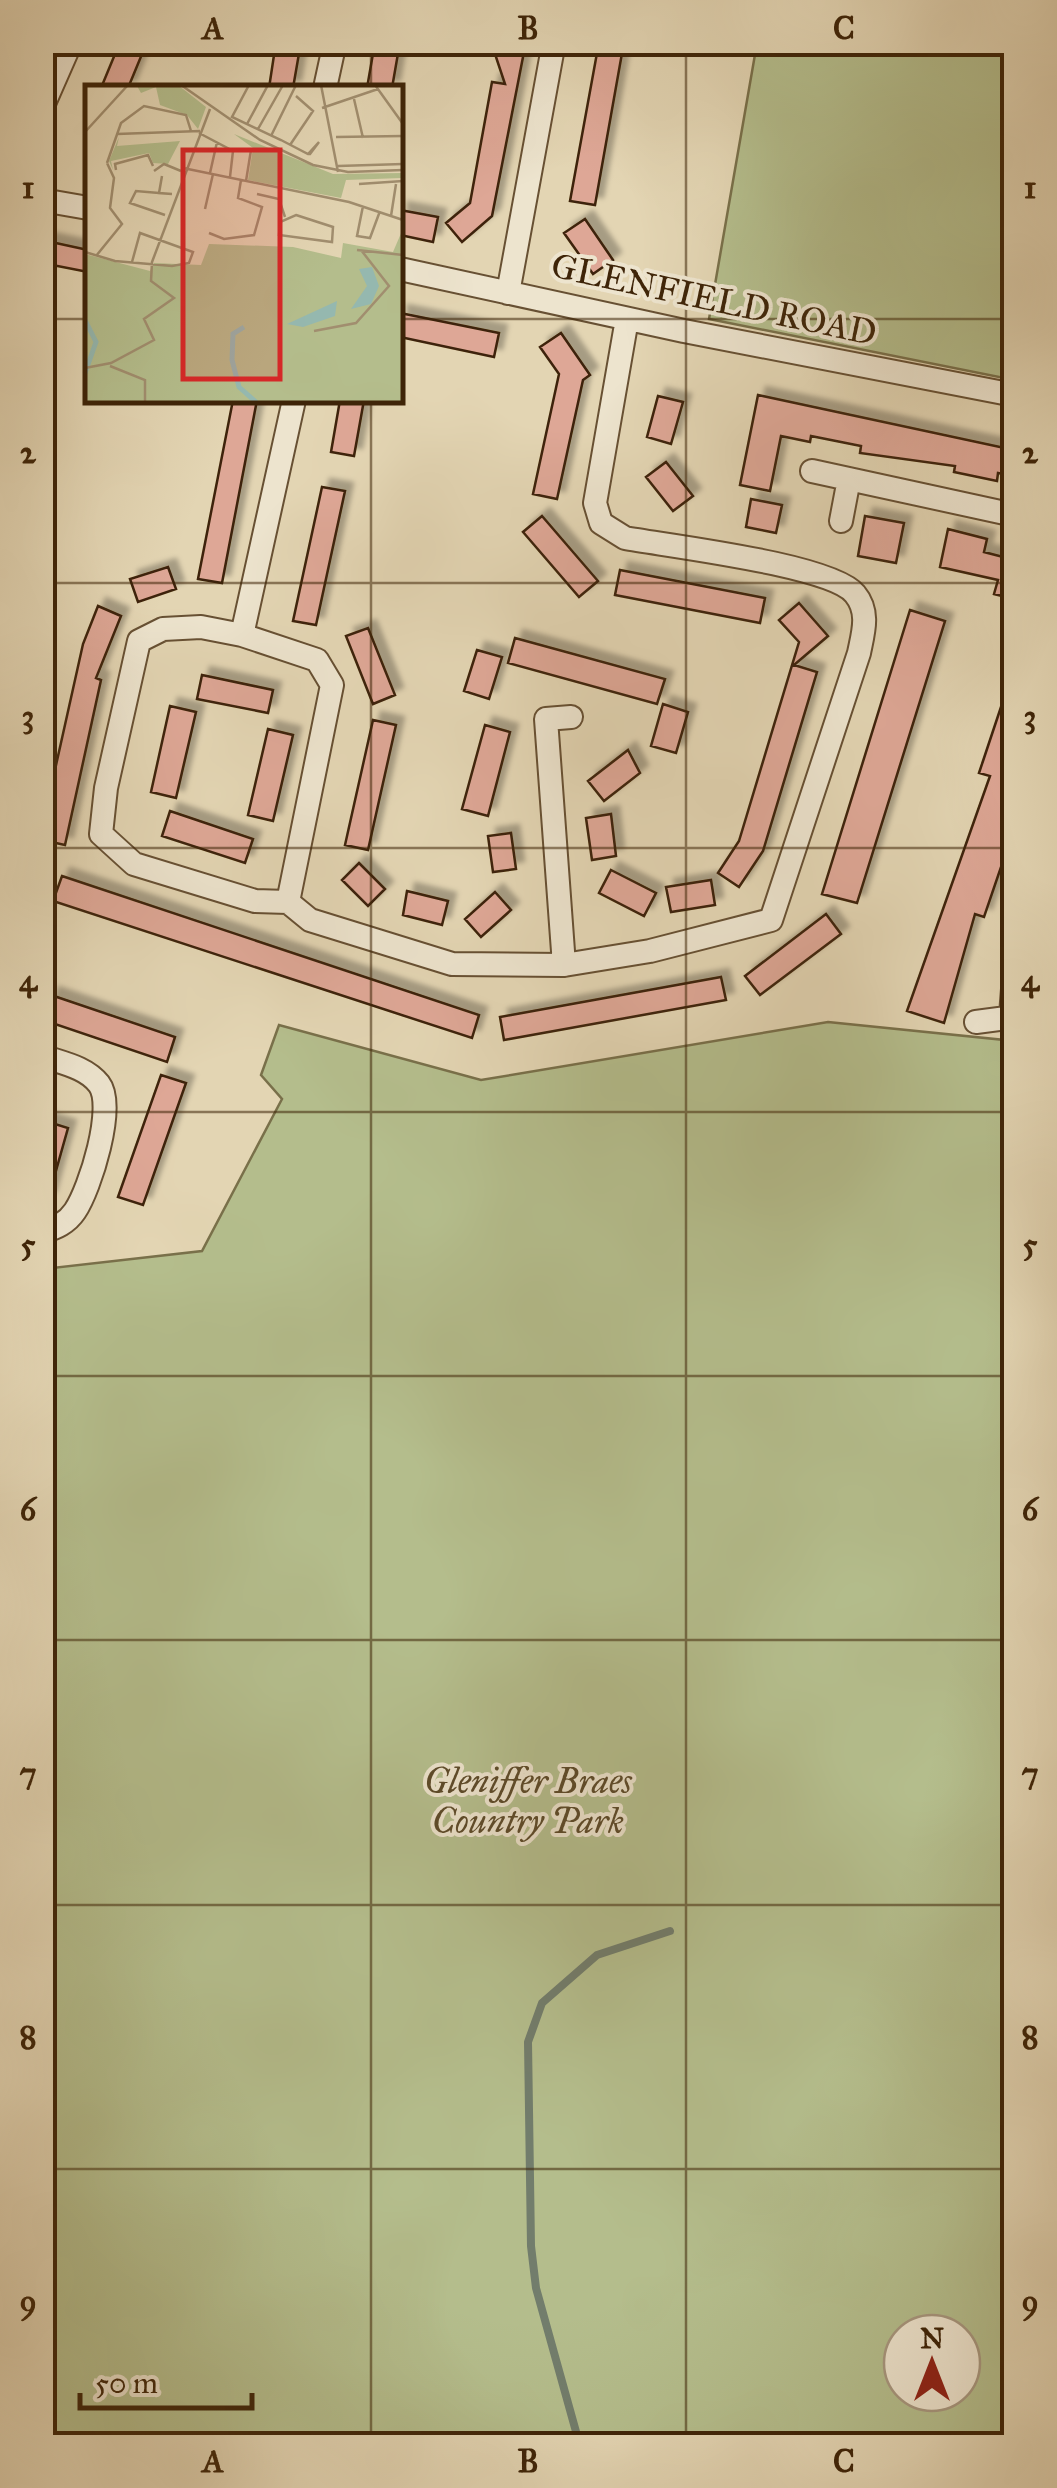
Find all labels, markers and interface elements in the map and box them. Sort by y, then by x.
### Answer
text: A [200,9,224,48]
text: B [517,9,539,48]
text: C [833,9,855,48]
inset map [85,85,402,402]
text: 1 [22,168,35,207]
text: 1 [1024,168,1037,207]
street label: GLENFIELD ROAD [547,244,880,355]
text: 2 [20,433,37,472]
text: 2 [1022,433,1039,472]
text: 3 [22,697,34,736]
text: 3 [1024,697,1036,736]
text: 4 [19,961,38,1000]
text: 4 [1021,961,1040,1000]
text: 5 [21,1225,36,1264]
text: 5 [1023,1225,1038,1264]
text: 6 [20,1490,38,1529]
text: 6 [1022,1490,1040,1529]
text: 7 [19,1754,37,1793]
text: 7 [1021,1754,1039,1793]
park label: Gleniffer Braes Country Park [424,1760,633,1843]
text: 8 [19,2018,37,2057]
text: 8 [1021,2018,1039,2057]
text: 9 [19,2282,37,2322]
text: 9 [1021,2282,1039,2322]
north arrow [882,2313,982,2413]
text: N [920,2321,944,2356]
scale bar [80,2348,252,2410]
text: 50 m [95,2365,158,2401]
text: A [200,2442,224,2481]
text: B [517,2442,539,2481]
text: C [833,2442,855,2481]

